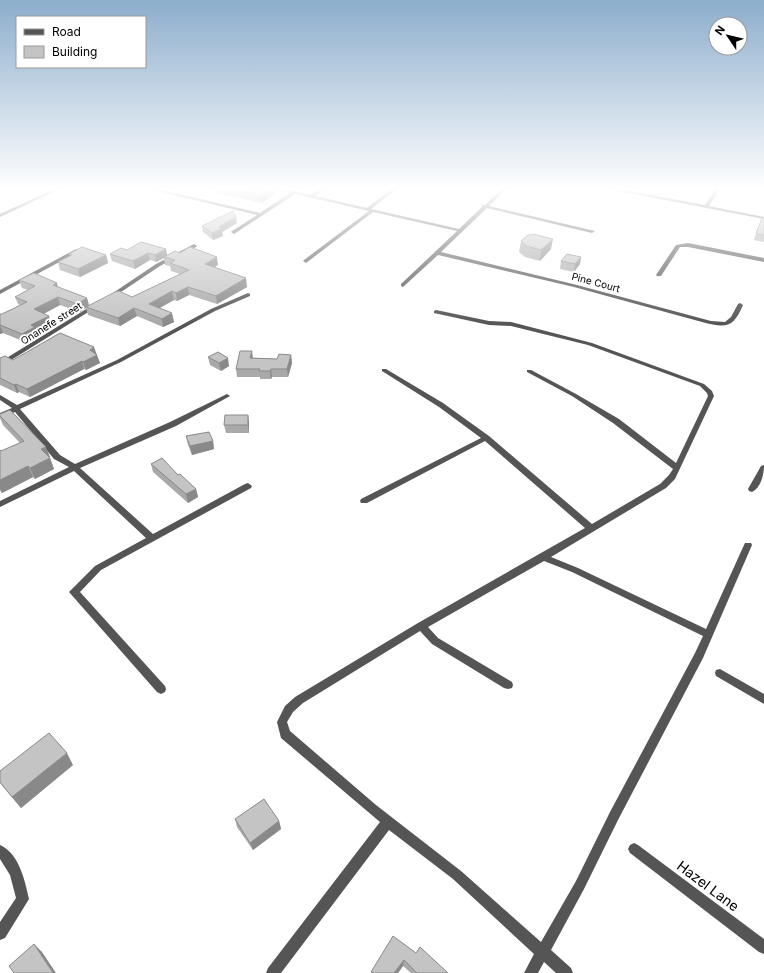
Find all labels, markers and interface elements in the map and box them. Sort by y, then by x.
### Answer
legend [16,16,146,68]
north arrow [708,16,748,56]
text: N [712,23,728,38]
text: Road [52,24,81,39]
text: Building [52,44,97,59]
street label: Pine Court [570,270,622,294]
street label: Onanefe street [18,299,84,347]
street label: Hazel Lane [674,857,743,915]

